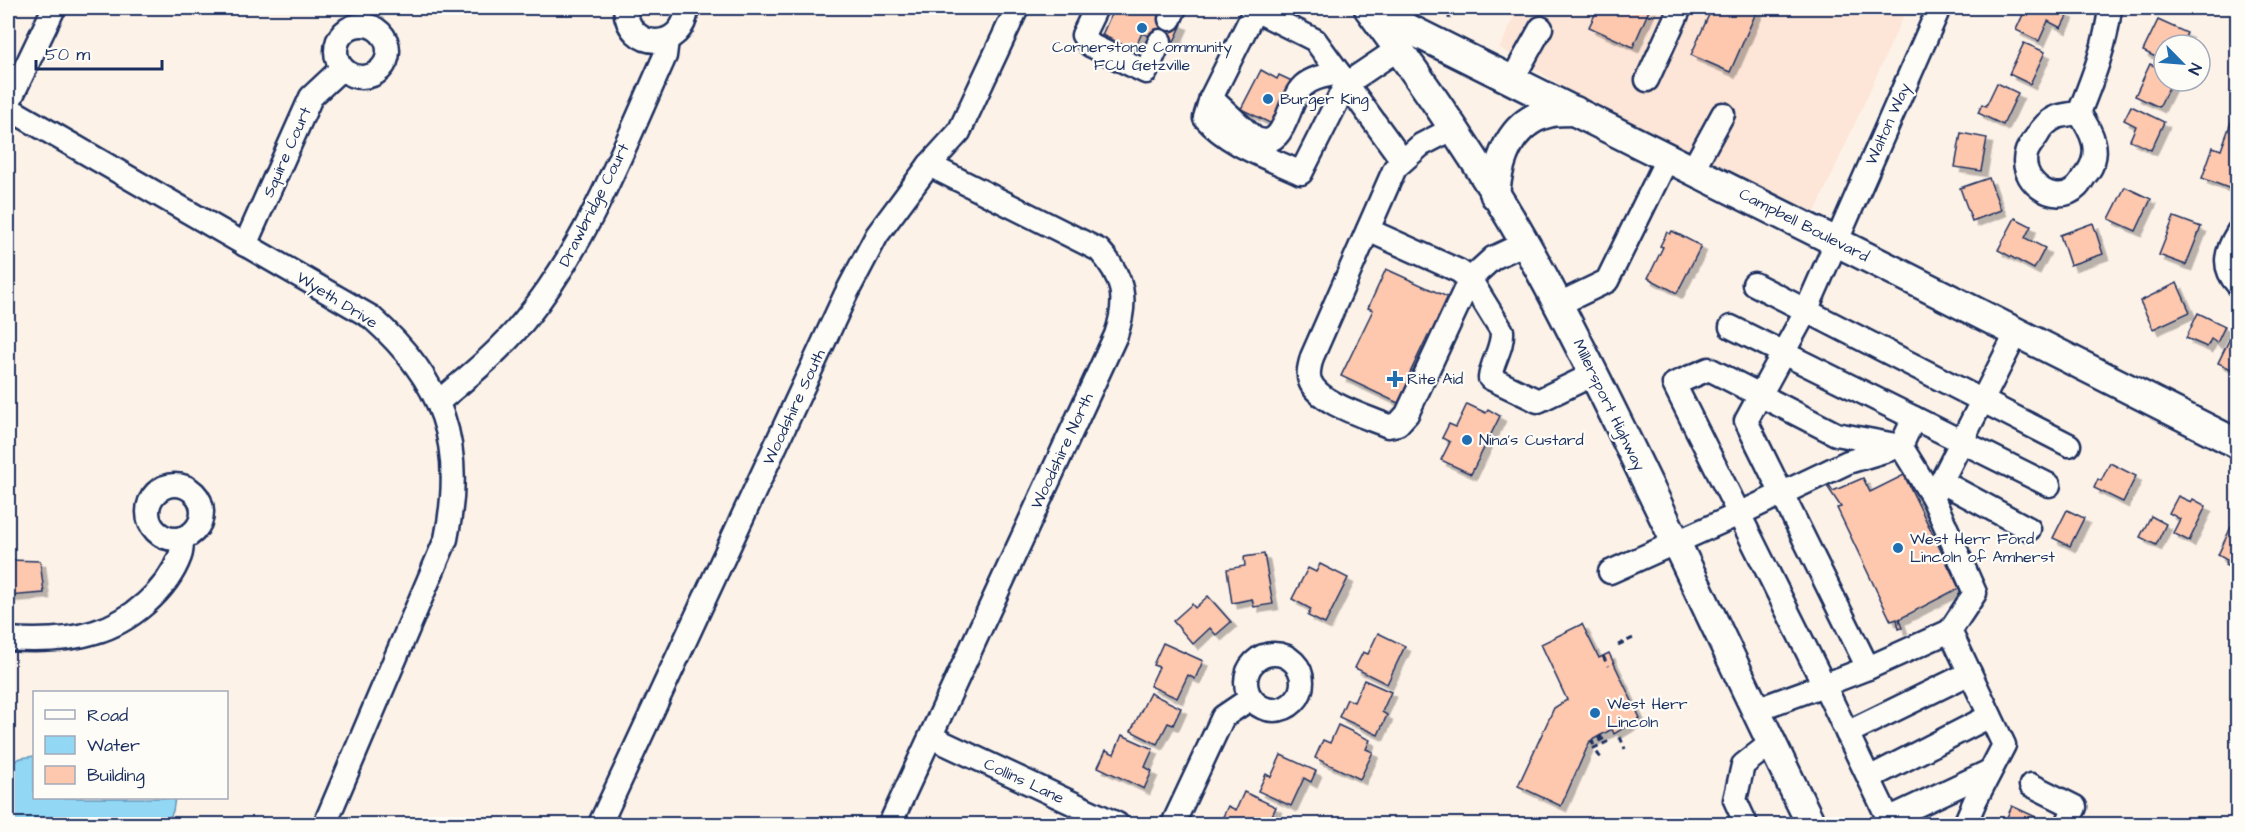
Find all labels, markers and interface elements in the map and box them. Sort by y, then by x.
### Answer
marker: Cornerstone Community FCU Getzville [1135,21,1149,35]
scale bar [36,33,162,71]
north arrow [2152,33,2212,93]
place label: Cornerstone Community FCU Getzville [1052,36,1232,76]
text: 50 m [45,42,90,67]
text: N [2183,60,2207,78]
street label: Walton Way [1860,79,1917,169]
place label: Burger King [1280,88,1369,111]
marker: Burger King [1261,92,1275,106]
street label: Squire Court [257,103,317,201]
street label: Drawbridge Court [553,139,636,271]
street label: Campbell Boulevard [1735,183,1873,267]
street label: Wyeth Drive [292,266,382,335]
street label: Millersport Highway [1567,335,1651,475]
street label: Woodshire South [758,345,830,468]
place label: Rite Aid [1407,368,1463,390]
marker: Rite Aid [1388,372,1402,386]
street label: Woodshire North [1025,389,1099,513]
place label: Nina's Custard [1479,429,1584,451]
marker: Nina's Custard [1460,433,1474,447]
place label: West Herr Ford Lincoln of Amherst [1910,528,2056,568]
marker: West Herr Ford Lincoln of Amherst [1891,541,1905,555]
legend [33,691,228,799]
place label: West Herr Lincoln [1607,693,1688,733]
text: Road [87,703,128,728]
marker: West Herr Lincoln [1588,706,1602,720]
text: Water [87,733,140,758]
street label: Collins Lane [980,753,1068,809]
text: Building [87,763,145,789]

